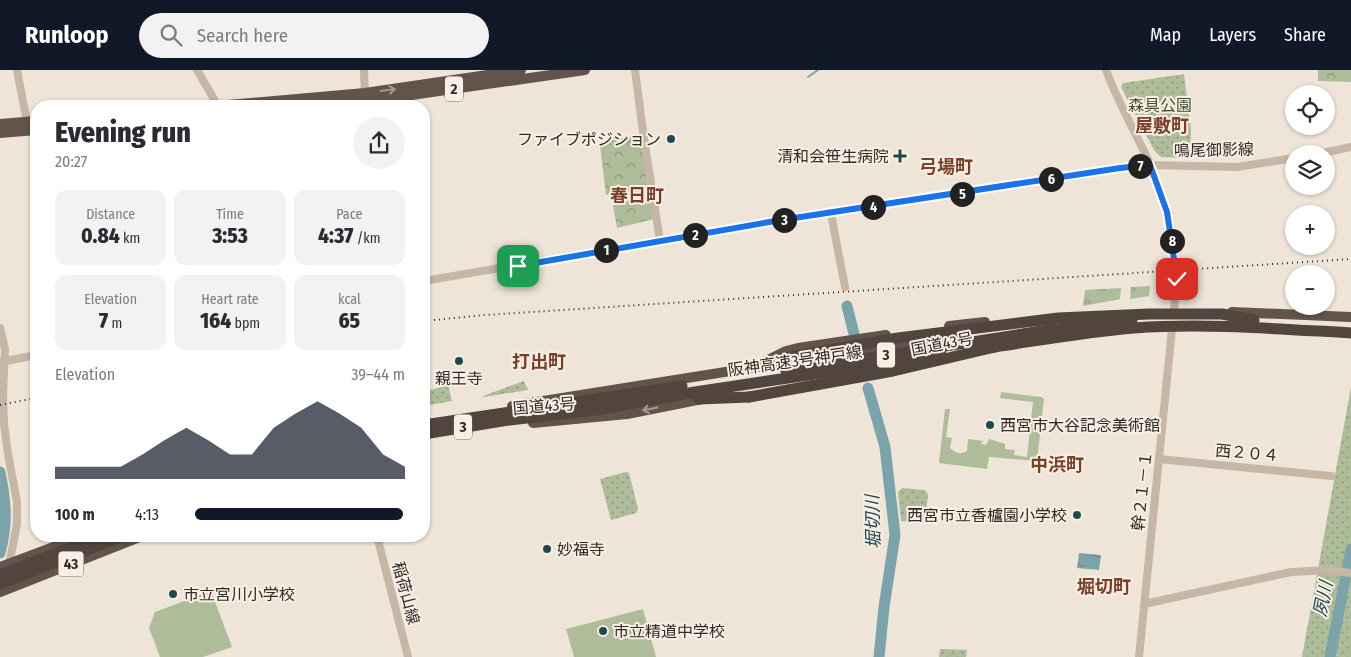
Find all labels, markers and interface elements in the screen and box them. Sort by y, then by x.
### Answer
search box [139,13,489,58]
text: Runloop [25,21,109,49]
icon: search [157,21,185,49]
text: Search here [197,24,288,47]
text: Map [1150,24,1181,46]
text: Layers [1209,24,1256,46]
text: Share [1284,24,1326,46]
road number: 2 [445,76,463,102]
one-way arrow [379,84,395,94]
map controls [1285,85,1335,315]
button: locate [1285,85,1335,135]
park label: 森具公園 [1128,96,1192,115]
district label: 屋敷町 [1135,115,1189,137]
text: Evening run [55,116,191,149]
button: share [353,117,405,169]
place label: ファイブポジション [517,130,661,149]
marker: ファイブポジション [665,133,677,145]
street label: 鳴尾御影線 [1174,140,1254,160]
button: layers [1285,145,1335,195]
place label: 清和会笹生病院 [777,147,889,166]
marker: 清和会笹生病院 [893,149,907,163]
text: 20:27 [55,152,87,171]
pin: 7 [1128,154,1152,178]
district label: 弓場町 [919,156,973,178]
text: 7 [1138,158,1143,175]
pin: 6 [1038,166,1064,192]
text: 6 [1048,171,1055,188]
pin: 5 [950,182,974,206]
district label: 春日町 [610,185,664,207]
text: 5 [959,186,966,203]
pin: 4 [860,194,886,220]
text: 4 [870,199,877,216]
button: + [1285,205,1335,255]
text: Distance [86,206,135,223]
text: Time [216,206,244,223]
text: Pace [336,206,362,223]
pin: 3 [772,208,796,232]
text: 3 [781,212,788,229]
pin: 2 [682,222,708,248]
text: 0.84 [81,223,120,249]
text: 3:53 [212,223,248,249]
text: 4:37 [318,223,353,249]
text: 2 [692,227,699,244]
pin: 8 [1160,228,1184,254]
text: km [120,230,140,247]
text: /km [353,230,381,247]
text: 8 [1169,233,1176,250]
pin: 1 [594,238,618,262]
text: 1 [604,242,609,259]
pin [497,245,539,287]
icon: arrive [504,252,532,280]
pin [1156,258,1198,300]
icon: check [1163,265,1191,293]
button: − [1285,265,1335,315]
text: Elevation [84,291,137,308]
text: Heart rate [201,291,259,308]
text: kcal [338,291,361,308]
text: 7 [99,308,108,334]
text: 164 [200,308,231,334]
text: 65 [339,308,360,334]
text: m [108,315,122,332]
text: bpm [231,315,260,332]
street label: 国道43号 [909,329,975,359]
street label: 阪神高速3号神戸線 [727,342,863,380]
road number: 3 [877,342,895,368]
district label: 打出町 [512,351,566,373]
marker: 親王寺 [453,355,465,367]
text: Elevation [55,365,115,384]
text: 39–44 m [351,365,405,384]
place label: 親王寺 [435,369,483,388]
street label: 国道43号 [512,394,576,418]
one-way arrow [643,405,659,415]
road number: 3 [454,414,472,440]
place label: 西宮市大谷記念美術館 [1000,416,1160,435]
marker: 西宮市大谷記念美術館 [984,419,996,431]
street label: 西２０４ [1214,441,1280,465]
street label: 幹２１－１ [1128,450,1156,532]
district label: 中浜町 [1030,454,1084,476]
water label: 堀切川 [861,493,885,549]
text: 100 m [55,505,95,524]
text: 4:13 [135,505,159,524]
place label: 西宮市立香櫨園小学校 [907,506,1067,525]
marker: 西宮市立香櫨園小学校 [1071,509,1083,521]
place label: 妙福寺 [557,540,605,559]
marker: 妙福寺 [541,543,553,555]
road number: 43 [58,552,84,576]
street label: 稲荷山線 [389,560,423,626]
district label: 堀切町 [1077,576,1131,598]
water label: 夙川 [1309,577,1338,619]
place label: 市立宮川小学校 [183,585,295,604]
marker: 市立宮川小学校 [167,588,179,600]
place label: 市立精道中学校 [613,622,725,641]
marker: 市立精道中学校 [597,625,609,637]

